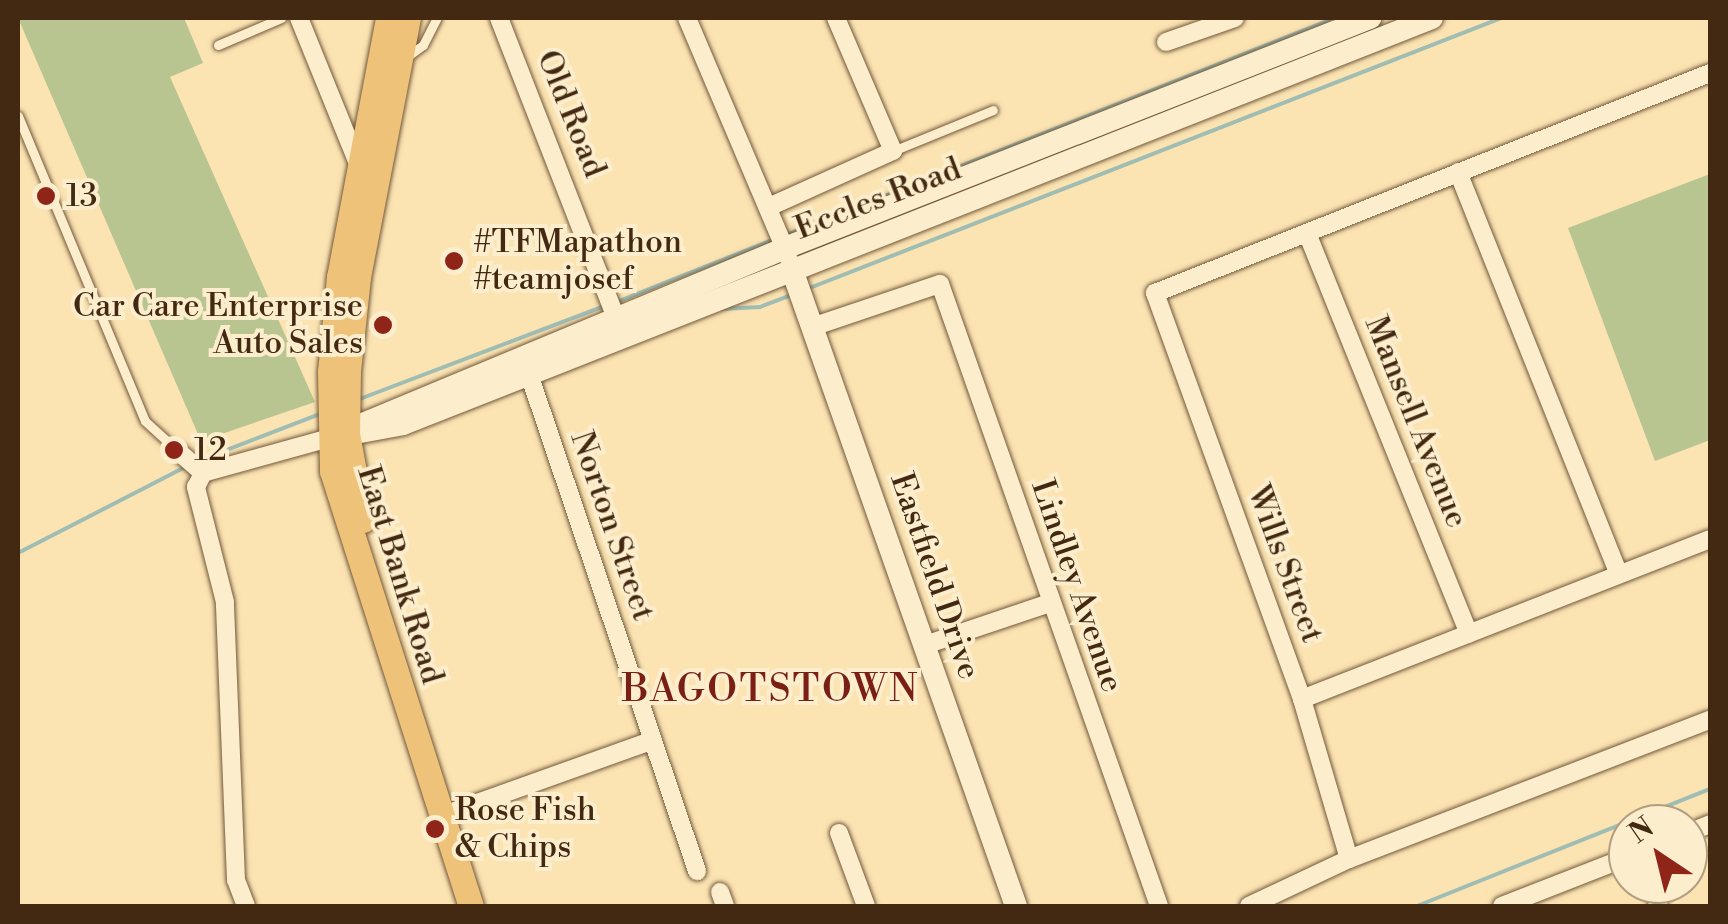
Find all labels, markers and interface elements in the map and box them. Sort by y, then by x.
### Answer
street label: Old Road [528,45,614,183]
street label: Eccles Road [790,150,966,248]
place label: 13 [66,177,97,215]
marker: 13 [35,185,57,207]
place label: #TFMapathon #teamjosef [474,224,682,299]
marker: #TFMapathon #teamjosef [443,250,465,272]
place label: Car Care Enterprise Auto Sales [73,288,363,363]
street label: Mansell Avenue [1356,311,1476,533]
marker: Car Care Enterprise Auto Sales [372,314,394,336]
street label: Norton Street [562,426,662,626]
place label: 12 [194,431,227,469]
marker: 12 [163,439,185,461]
street label: East Bank Road [349,461,451,689]
street label: Eastfield Drive [882,468,988,684]
street label: Lindley Avenue [1023,475,1131,697]
street label: Wills Street [1239,480,1331,648]
district label: BAGOTSTOWN [622,667,920,713]
place label: Rose Fish & Chips [455,792,596,867]
north arrow [1608,804,1708,904]
text: N [1623,810,1661,851]
marker: Rose Fish & Chips [424,818,446,840]

